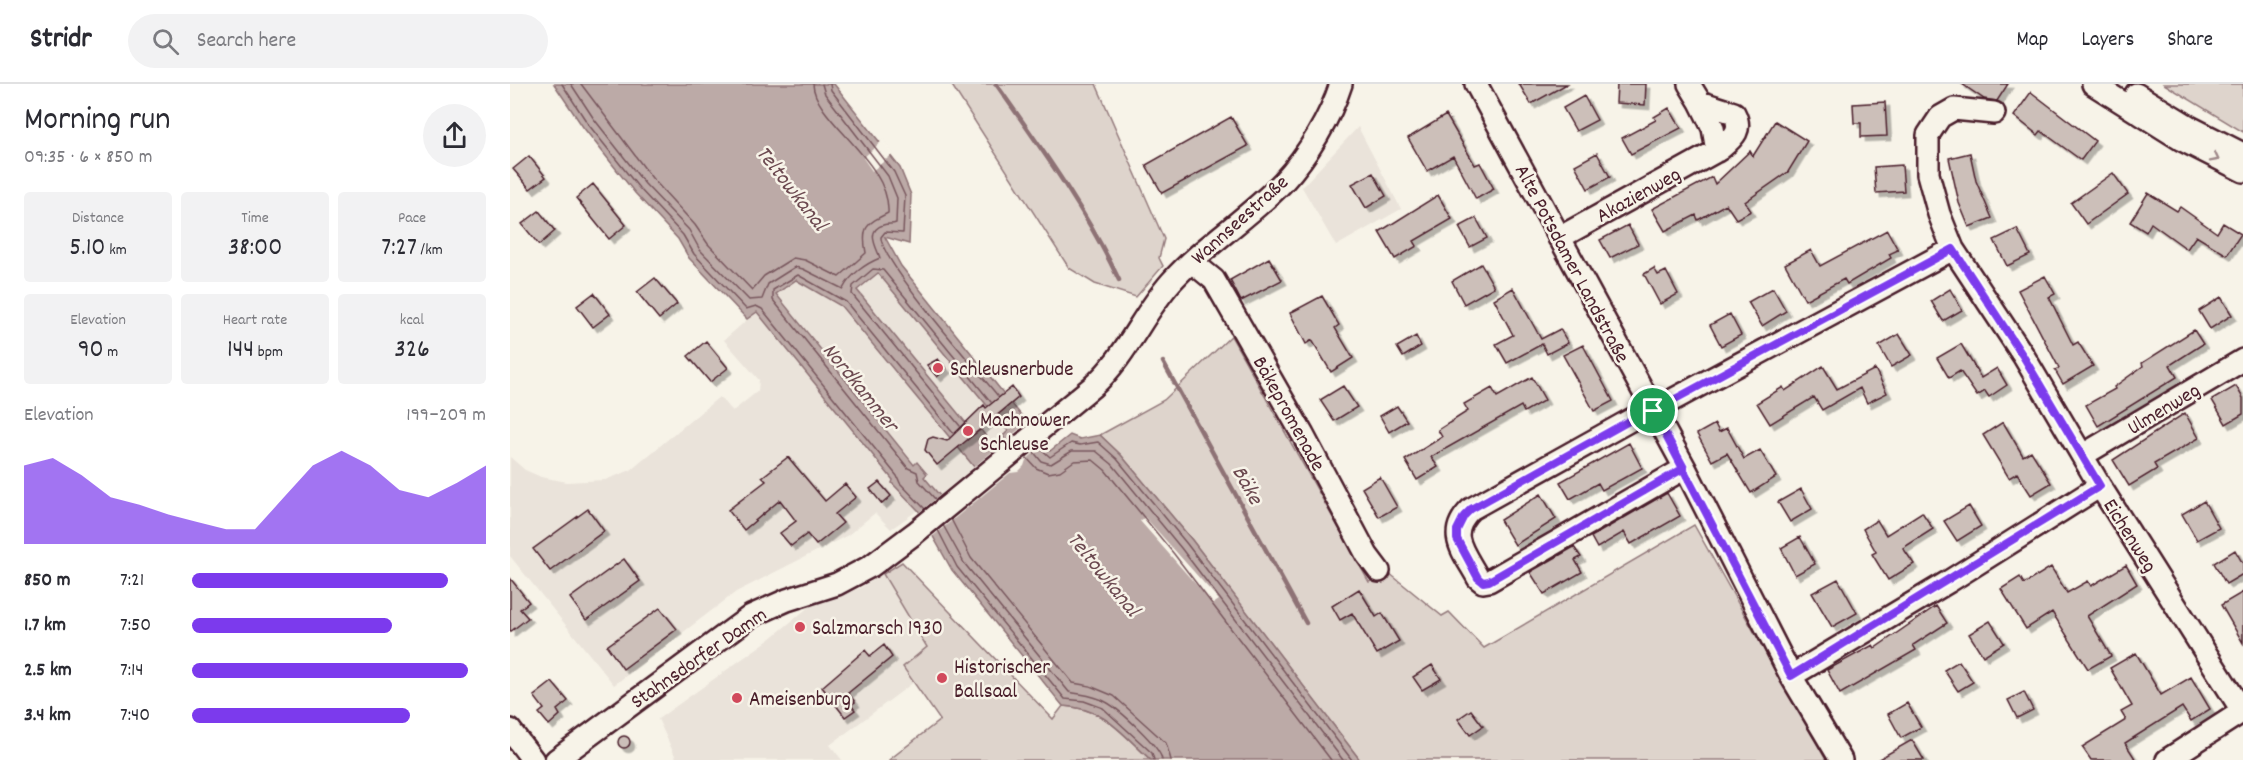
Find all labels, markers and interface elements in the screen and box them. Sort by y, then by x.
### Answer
search box [128,14,548,68]
text: Stridr [30,21,92,61]
icon: search [149,25,182,58]
text: Search here [197,26,296,57]
text: Map [2017,26,2048,56]
text: Layers [2081,26,2134,56]
text: Share [2167,26,2213,56]
text: Morning run [24,98,171,145]
button: share [423,104,486,167]
water label: Teltowkanal [747,140,835,240]
text: 09:35 · 6 × 850 m [24,144,153,172]
one-way arrow [2209,150,2220,162]
street label: Alte Potsdamer Landstraße [1505,160,1636,369]
street label: Akazienweg [1592,161,1687,232]
street label: Wannseestraße [1186,169,1296,273]
text: Distance [72,207,124,230]
text: Time [241,207,269,230]
text: Pace [398,207,426,230]
text: 5.10 [69,230,106,267]
text: 38:00 [228,230,282,267]
text: 7:27 [381,230,417,267]
text: km [106,239,127,262]
text: /km [417,239,443,262]
text: Elevation [70,309,126,332]
text: Heart rate [223,309,287,332]
text: kcal [400,309,424,332]
text: 90 [78,332,104,369]
text: 144 [227,332,254,369]
text: 326 [394,332,430,369]
water label: Nordkammer [814,337,907,442]
text: m [104,341,118,364]
text: bpm [254,341,283,364]
street label: Bäkepromenade [1243,351,1331,477]
place label: Schleusnerbude [950,356,1073,386]
marker: Schleusnerbude [931,361,945,375]
street label: Ulmenweg [2122,377,2207,444]
pin [1627,385,1678,436]
icon: arrive [1636,394,1669,427]
text: Elevation [24,402,94,430]
text: 199–209 m [406,402,486,430]
place label: Machnower Schleuse [980,407,1070,461]
marker: Machnower Schleuse [961,424,975,438]
water label: Bäke [1223,461,1270,512]
street label: Eichenweg [2094,494,2163,579]
water label: Teltowkanal [1058,526,1147,626]
text: 850 m [24,567,71,595]
text: 7:21 [120,567,144,595]
street label: Stahnsdorfer Damm [625,601,774,718]
text: 1.7 km [24,612,66,640]
text: 7:50 [120,612,151,640]
place label: Salzmarsch 1930 [812,615,943,645]
marker: Salzmarsch 1930 [793,620,807,634]
place label: Historischer Ballsaal [954,654,1050,708]
text: 2.5 km [24,657,72,685]
text: 7:14 [120,657,144,685]
marker: Historischer Ballsaal [935,671,949,685]
place label: Ameisenburg [749,686,851,716]
marker: Ameisenburg [730,691,744,705]
text: 3.4 km [24,702,71,730]
text: 7:40 [120,702,150,730]

